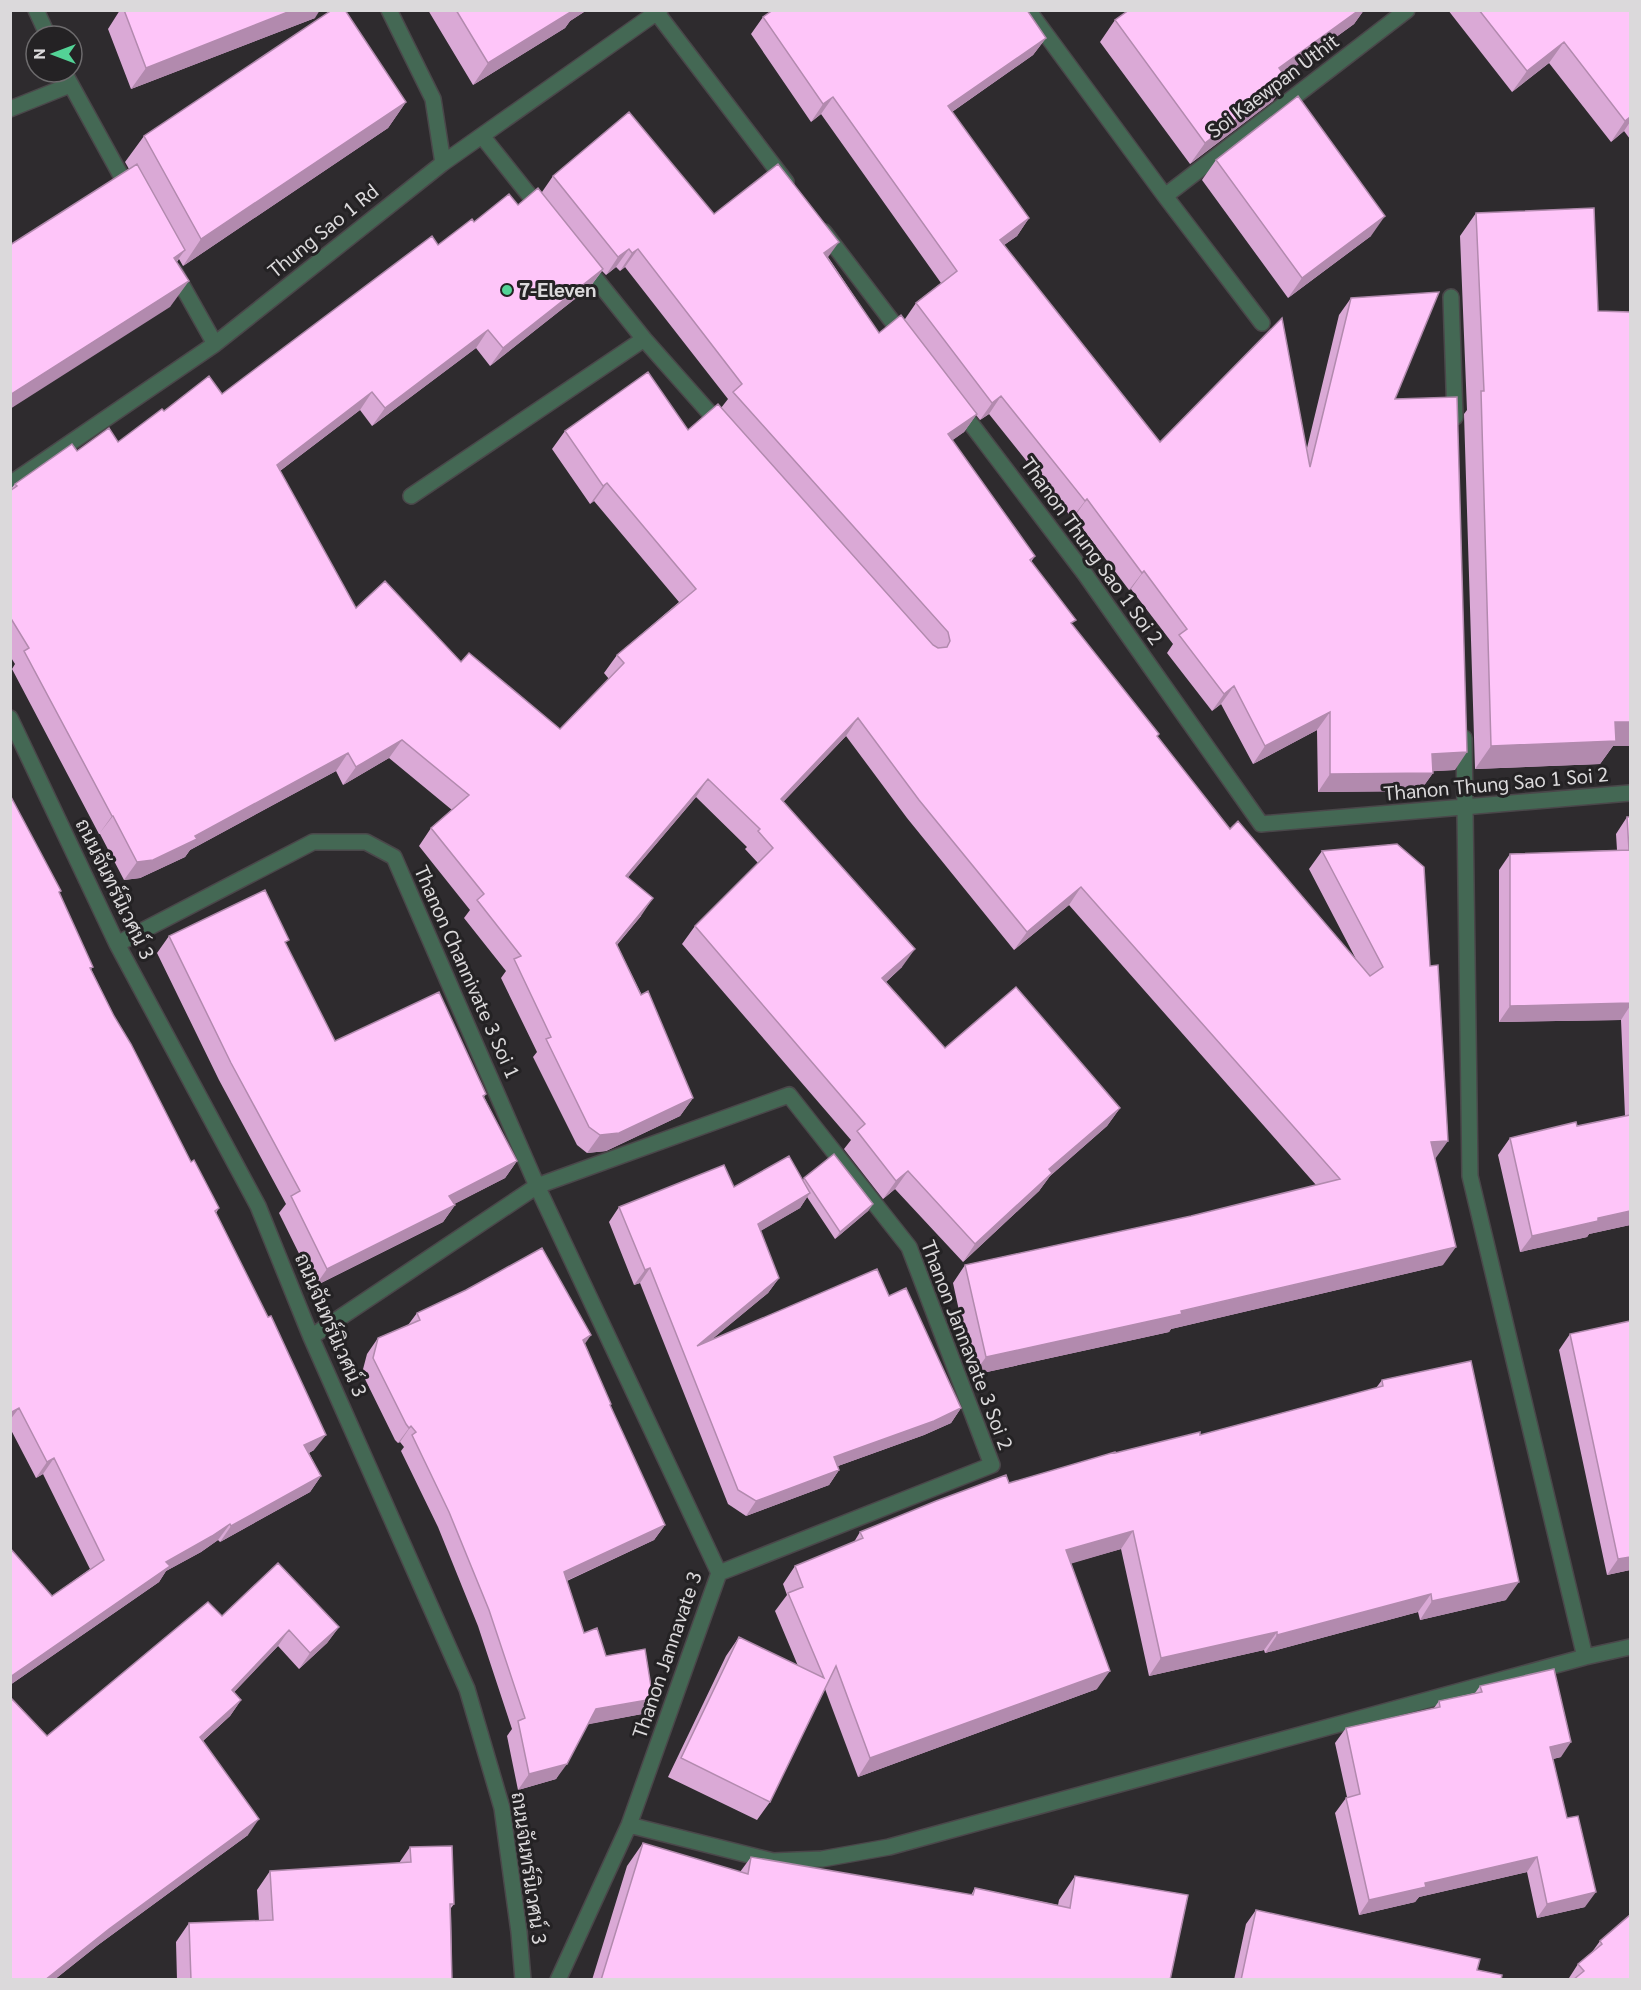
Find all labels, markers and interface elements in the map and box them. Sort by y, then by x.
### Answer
north arrow [24,24,84,84]
street label: Soi Kaewpan Uthit [1201,27,1343,143]
text: N [28,48,49,60]
street label: Thung Sao 1 Rd [262,178,383,283]
place label: 7-Eleven [519,276,596,302]
marker: 7-Eleven [500,283,514,297]
street label: Thanon Thung Sao 1 Soi 2 [1016,451,1170,649]
street label: Thanon Thung Sao 1 Soi 2 [1382,760,1610,806]
street label: ถนนจันทร์นิเวศน์ 3 [71,814,161,963]
street label: Thanon Channivate 3 Soi 1 [409,861,527,1082]
street label: Thanon Jannavate 3 Soi 2 [916,1236,1020,1453]
street label: ถนนจันทร์นิเวศน์ 3 [290,1249,374,1400]
street label: Thanon Jannavate 3 [625,1568,707,1742]
street label: ถนนจันทร์นิเวศน์ 3 [506,1790,554,1946]

